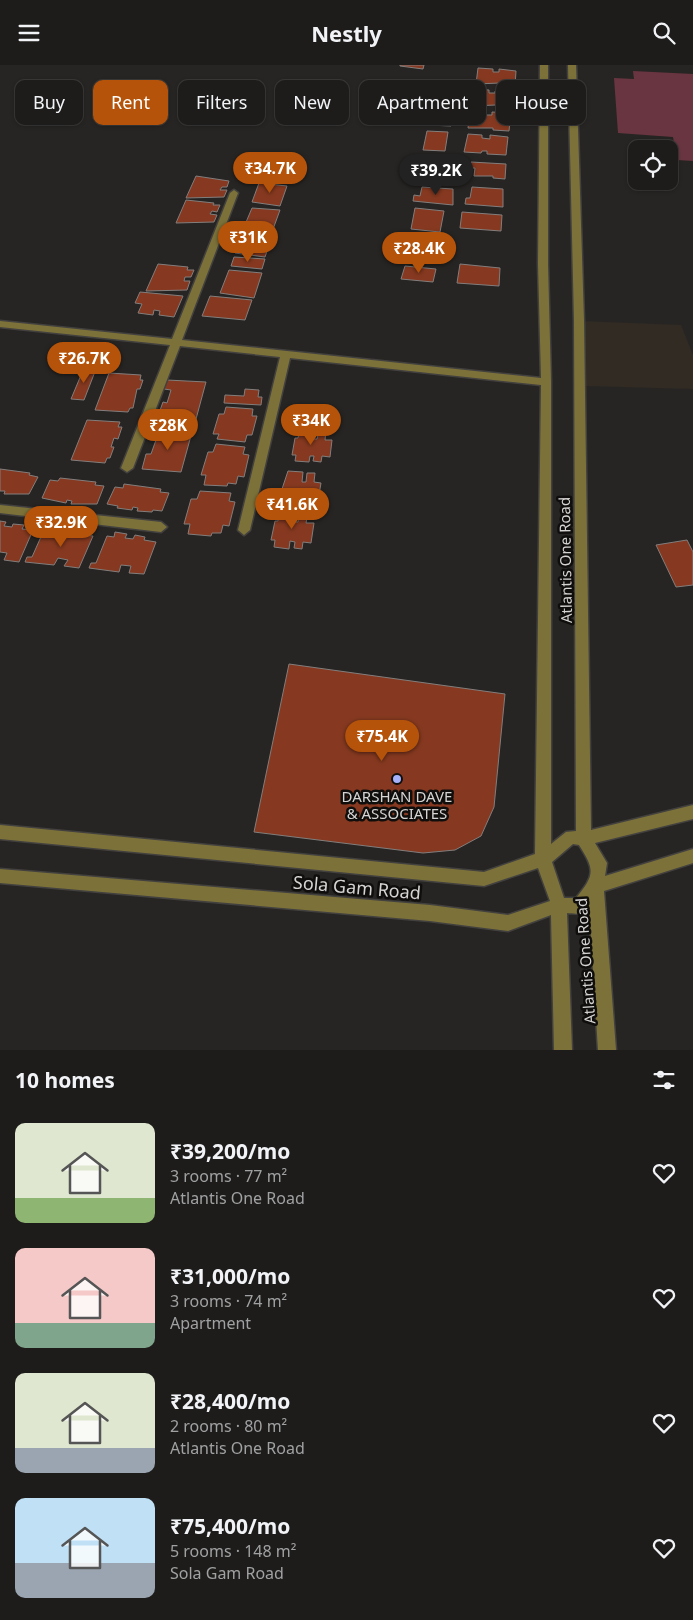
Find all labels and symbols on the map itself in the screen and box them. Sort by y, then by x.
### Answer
pin: ₹34.7K [229,151,311,194]
pin: ₹39.2K [395,153,477,196]
pin: ₹31K [218,221,278,263]
pin: ₹28.4K [378,231,460,274]
pin: ₹26.7K [43,341,125,384]
pin: ₹34K [281,403,341,446]
pin: ₹28K [138,409,198,451]
pin: ₹41.6K [251,487,333,530]
street label: Atlantis One Road [554,497,576,623]
pin: ₹32.9K [20,505,102,548]
pin: ₹75.4K [341,719,423,762]
marker: DARSHAN DAVE & ASSOCIATES [391,773,403,785]
place label: DARSHAN DAVE & ASSOCIATES [342,786,452,823]
street label: Sola Gam Road [292,869,422,905]
street label: Atlantis One Road [571,897,599,1025]

